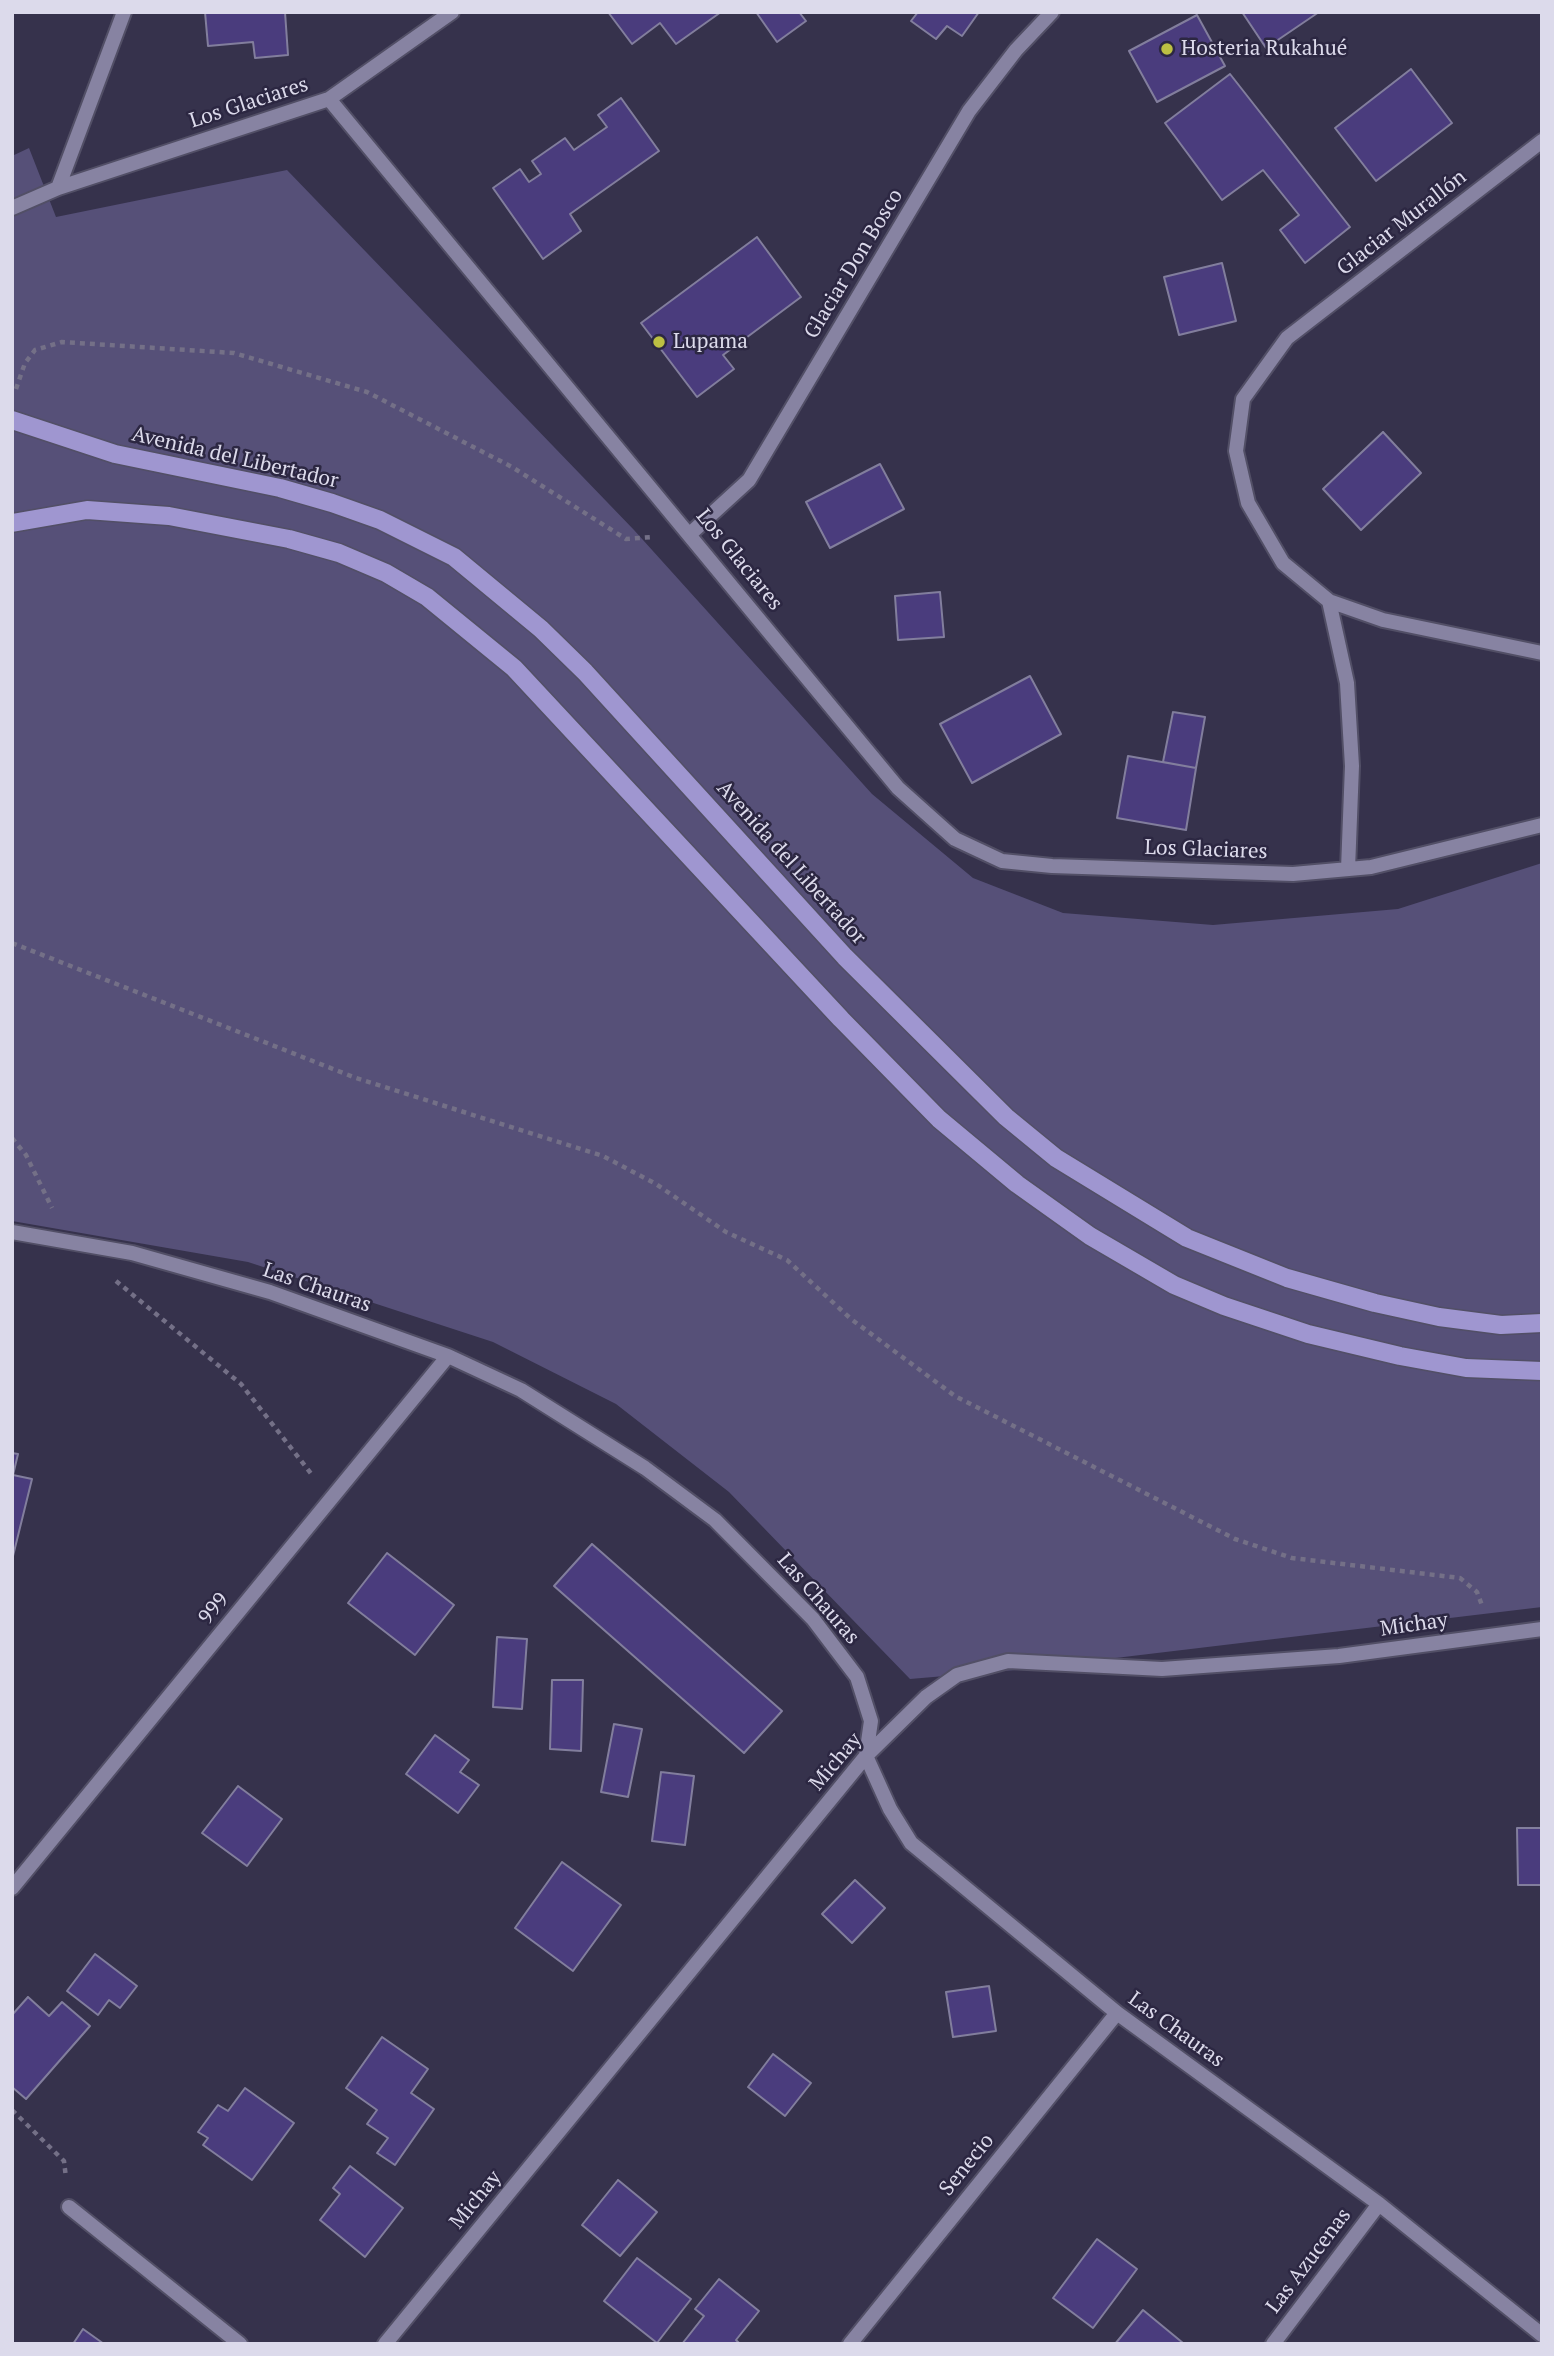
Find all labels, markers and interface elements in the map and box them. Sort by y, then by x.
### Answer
place label: Hosteria Rukahué [1181,36,1347,62]
marker: Hosteria Rukahué [1159,41,1175,57]
street label: Los Glaciares [187,72,311,134]
street label: Glaciar Murallón [1332,165,1472,281]
street label: Glaciar Don Bosco [799,185,909,343]
place label: Lupama [673,329,748,355]
marker: Lupama [651,334,667,350]
street label: Avenida del Libertador [129,422,341,494]
street label: Los Glaciares [690,504,788,616]
street label: Avenida del Libertador [711,776,871,950]
street label: Los Glaciares [1144,835,1268,865]
street label: Las Chauras [260,1258,374,1318]
street label: Las Chauras [772,1548,864,1650]
street label: 999 [194,1588,234,1630]
street label: Michay [1379,1608,1449,1642]
street label: Michay [805,1728,867,1796]
street label: Las Chauras [1123,1987,1229,2073]
street label: Senecio [934,2129,1000,2201]
street label: Michay [445,2166,507,2234]
street label: Las Azucenas [1261,2203,1357,2319]

